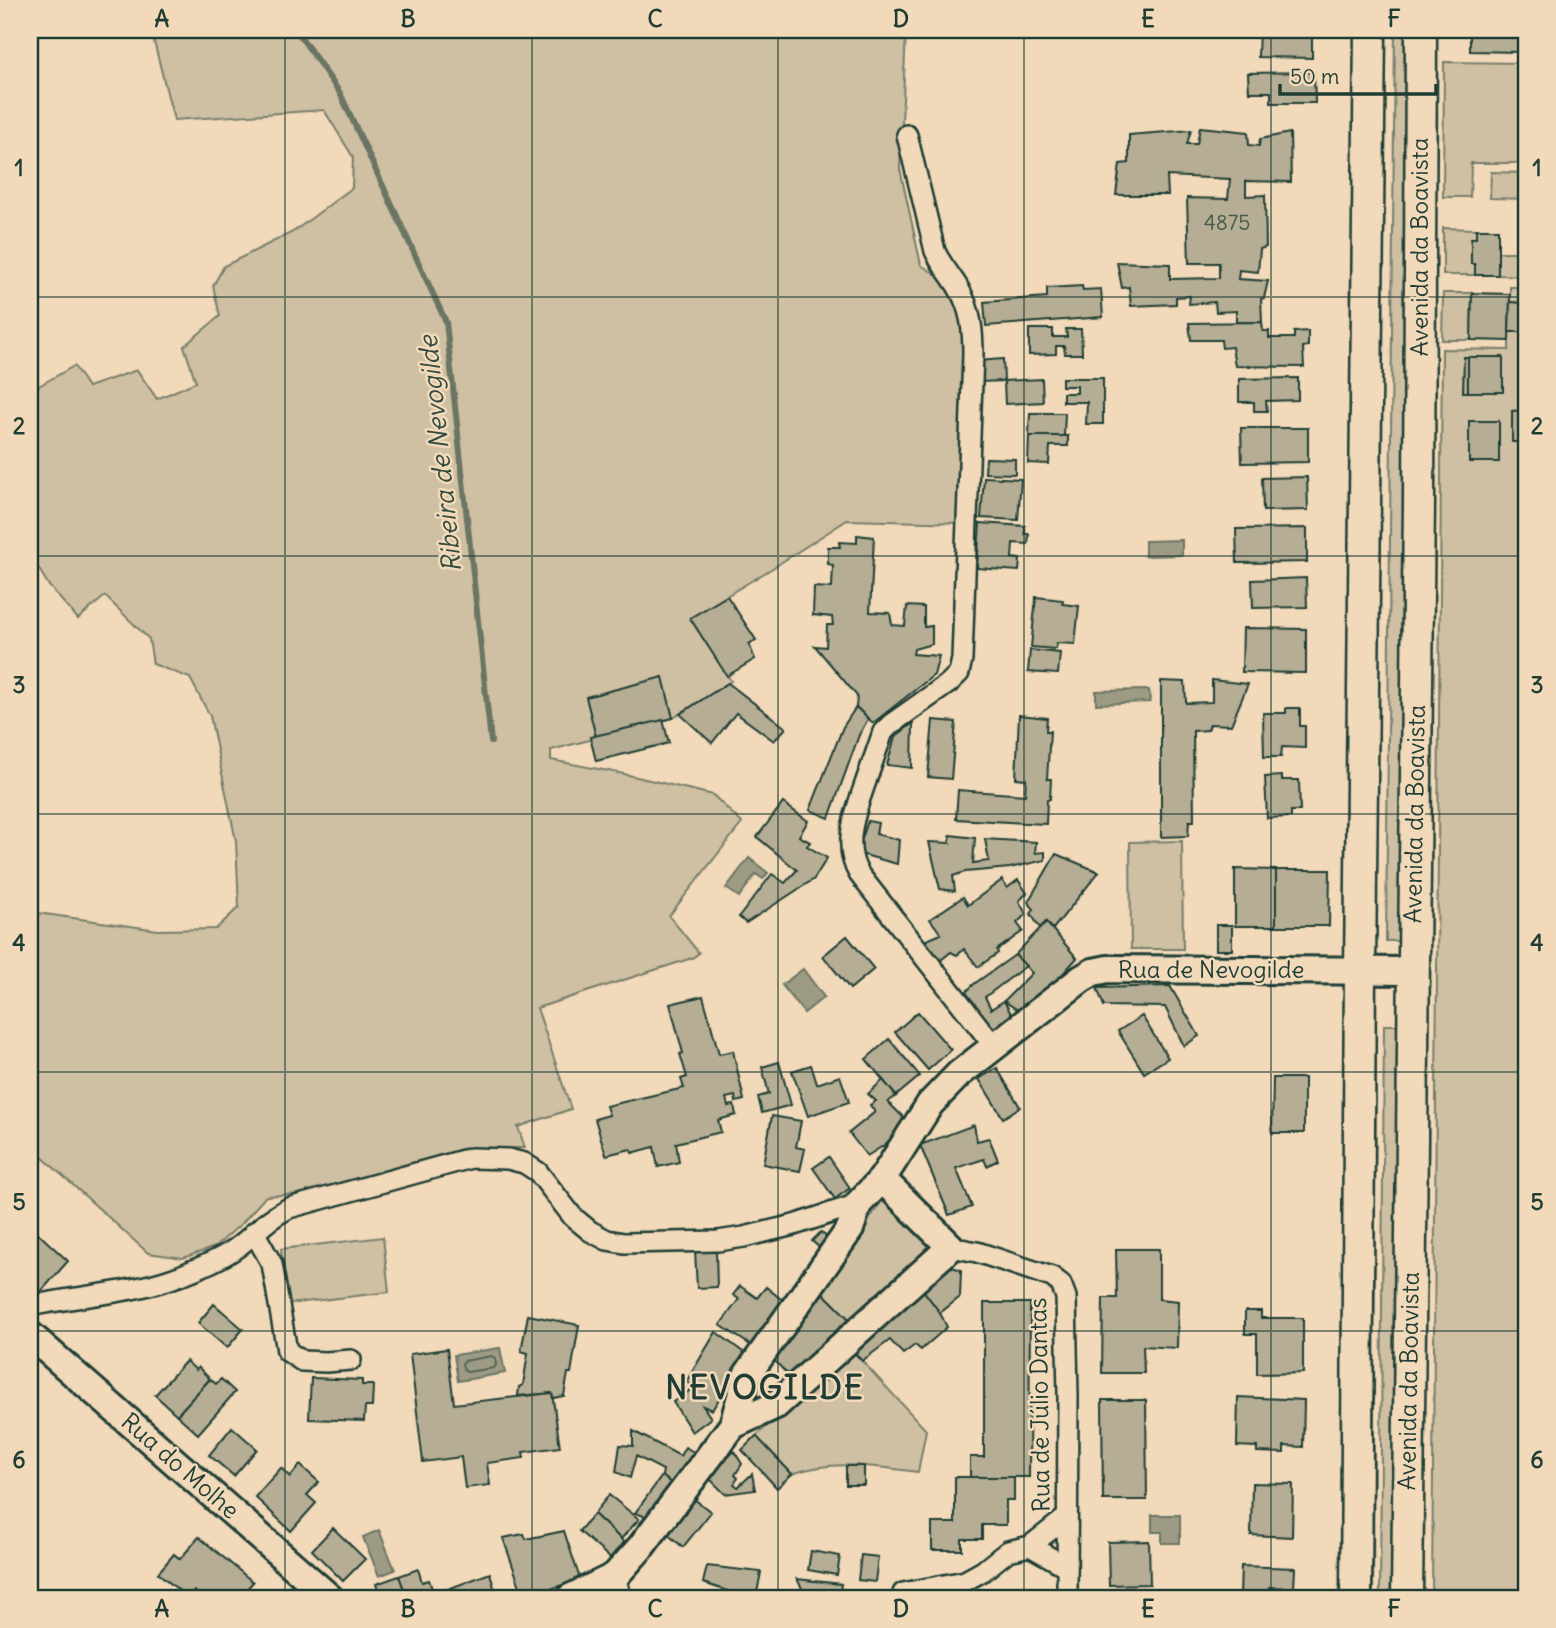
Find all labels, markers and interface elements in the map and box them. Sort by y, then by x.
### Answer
text: A [155,4,170,33]
text: B [400,4,416,33]
text: C [647,4,663,33]
text: D [893,4,909,33]
text: E [1141,4,1155,33]
text: F [1387,4,1401,33]
scale bar [1280,52,1435,96]
text: 50 m [1290,63,1339,90]
street label: Avenida da Boavista [1404,138,1434,356]
text: 1 [14,153,24,182]
text: 1 [1532,153,1542,182]
house number: 4875 [1204,209,1250,236]
water label: Ribeira de Nevogilde [410,332,468,574]
text: 2 [13,411,26,440]
text: 2 [1531,411,1544,440]
text: 3 [12,670,26,699]
text: 3 [1530,670,1544,699]
street label: Avenida da Boavista [1397,704,1431,924]
text: 4 [12,928,26,957]
text: 4 [1530,928,1544,957]
street label: Rua de Nevogilde [1118,954,1304,984]
text: 5 [12,1187,26,1216]
text: 5 [1530,1187,1544,1216]
street label: Avenida da Boavista [1391,1271,1425,1491]
street label: Rua de Júlio Dantas [1022,1298,1056,1512]
district label: NEVOGILDE [665,1367,865,1408]
street label: Rua do Molhe [115,1406,246,1525]
text: 6 [12,1445,26,1474]
text: 6 [1530,1445,1544,1474]
text: A [155,1594,170,1623]
text: B [400,1594,416,1623]
text: C [647,1594,663,1623]
text: D [893,1594,909,1623]
text: E [1141,1594,1155,1623]
text: F [1387,1594,1401,1623]

